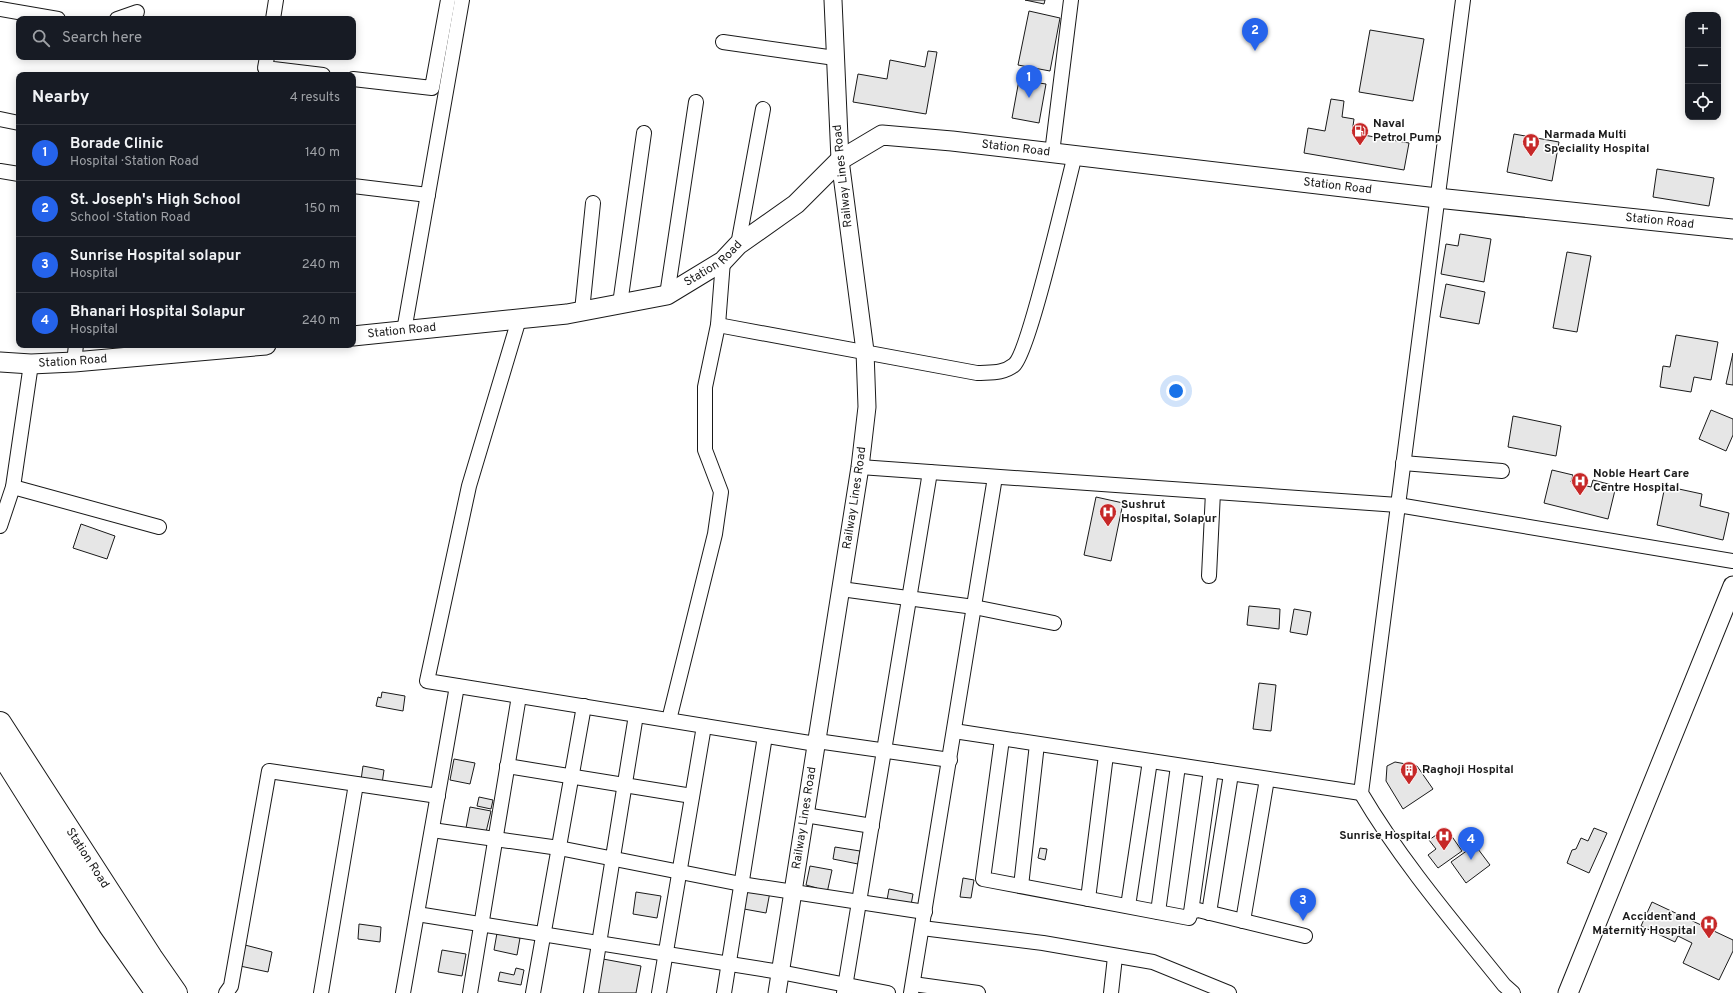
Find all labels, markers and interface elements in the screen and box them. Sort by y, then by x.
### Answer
map controls [1685,12,1721,120]
button: + [1685,12,1721,48]
search box [16,16,356,60]
pin: 2 [1242,18,1268,51]
icon: search [30,27,52,49]
text: Search here [62,29,142,48]
button: − [1685,48,1721,84]
pin: 1 [1016,65,1042,98]
button: locate [1685,84,1721,120]
text: Nearby [32,87,89,109]
text: 4 results [290,90,340,106]
place label: Naval Petrol Pump [1373,116,1442,146]
fuel station icon: Naval Petrol Pump [1350,121,1370,146]
street label: Railway Lines Road [830,124,856,228]
place label: Narmada Multi Speciality Hospital [1544,127,1649,157]
hospital icon: Narmada Multi Speciality Hospital [1521,132,1541,157]
text: Borade Clinic [70,135,164,154]
street label: Station Road [981,137,1051,160]
text: 1 [42,145,48,161]
text: 140 m [305,145,340,161]
text: Hospital · Station Road [70,154,199,170]
street label: Station Road [1302,174,1373,198]
text: St. Joseph's High School [70,191,241,210]
text: 2 [41,201,49,217]
text: 150 m [305,201,340,217]
text: School · Station Road [70,210,191,226]
street label: Station Road [1625,210,1695,233]
street label: Station Road [681,237,746,291]
text: Sunrise Hospital solapur [70,247,241,266]
text: 3 [41,257,49,273]
text: 240 m [302,257,340,273]
text: Hospital [70,266,118,282]
text: Bhanari Hospital Solapur [70,303,245,322]
text: 4 [41,313,49,329]
text: 240 m [302,313,340,329]
street label: Station Road [367,320,437,342]
text: Hospital [70,322,118,338]
street label: Station Road [38,351,108,372]
your location [1166,381,1186,401]
street label: Railway Lines Road [839,446,870,551]
place label: Noble Heart Care Centre Hospital [1593,466,1689,496]
hospital icon: Noble Heart Care Centre Hospital [1570,471,1590,496]
place label: Sushrut Hospital, Solapur [1121,497,1217,527]
hospital icon: Sushrut Hospital, Solapur [1098,502,1118,527]
building icon: Raghoji Hospital [1399,760,1419,785]
place label: Raghoji Hospital [1422,762,1514,778]
street label: Railway Lines Road [789,766,821,871]
street label: Station Road [62,825,113,892]
hospital icon: Sunrise Hospital [1434,826,1454,851]
pin: 4 [1458,827,1484,860]
place label: Sunrise Hospital [1339,828,1431,844]
pin: 3 [1290,888,1316,921]
place label: Accident and Maternity Hospital [1592,909,1696,939]
hospital icon: Accident and Maternity Hospital [1699,914,1719,939]

